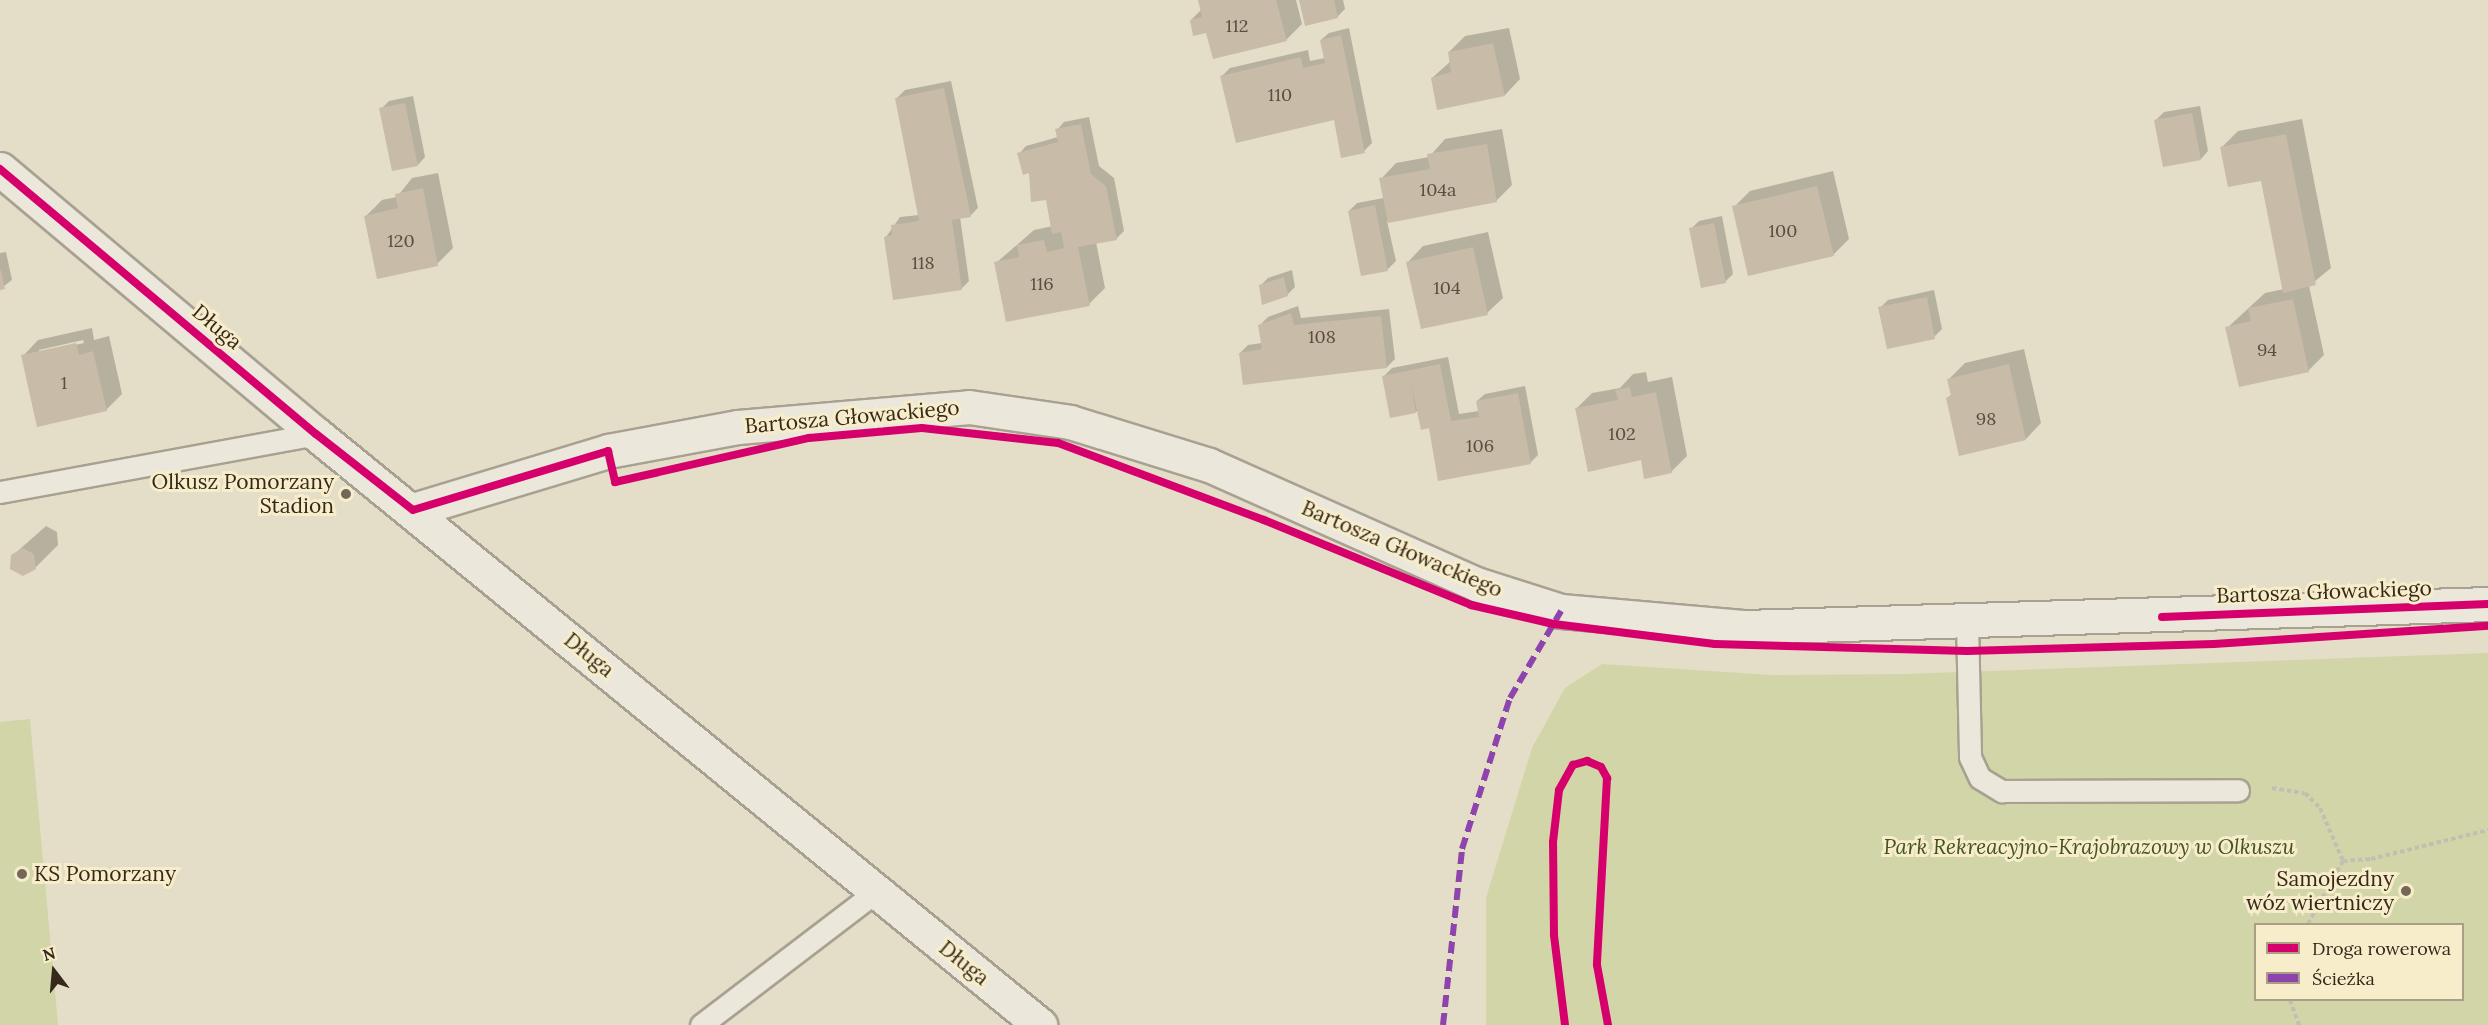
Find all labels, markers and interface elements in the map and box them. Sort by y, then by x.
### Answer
house number: 112 [1226,15,1248,37]
house number: 110 [1268,84,1292,106]
house number: 104a [1420,179,1456,201]
house number: 100 [1769,220,1797,242]
house number: 120 [387,230,415,252]
house number: 118 [911,252,935,274]
house number: 116 [1030,273,1054,295]
house number: 104 [1433,277,1461,299]
street label: Długa [187,299,247,355]
house number: 108 [1308,326,1336,348]
house number: 94 [2257,339,2277,361]
house number: 1 [61,372,67,394]
street label: Bartosza Głowackiego [743,395,961,439]
house number: 98 [1976,408,1996,430]
house number: 102 [1608,423,1636,445]
house number: 106 [1466,435,1494,457]
place label: Olkusz Pomorzany Stadion [152,469,334,519]
marker: Olkusz Pomorzany Stadion [339,487,353,501]
street label: Bartosza Głowackiego [1298,495,1506,603]
street label: Bartosza Głowackiego [2216,576,2432,608]
street label: Długa [559,627,619,683]
park label: Park Rekreacyjno-Krajobrazowy w Olkuszu [1883,834,2295,860]
place label: KS Pomorzany [34,861,176,887]
place label: Samojezdny wóz wiertniczy [2246,866,2394,916]
marker: KS Pomorzany [15,867,29,881]
marker: Samojezdny wóz wiertniczy [2399,884,2413,898]
legend [2254,923,2464,1001]
street label: Długa [934,935,994,991]
text: Droga rowerowa [2312,937,2451,960]
north arrow [24,941,84,1001]
text: N [40,942,58,965]
text: Ścieżka [2312,967,2375,990]

